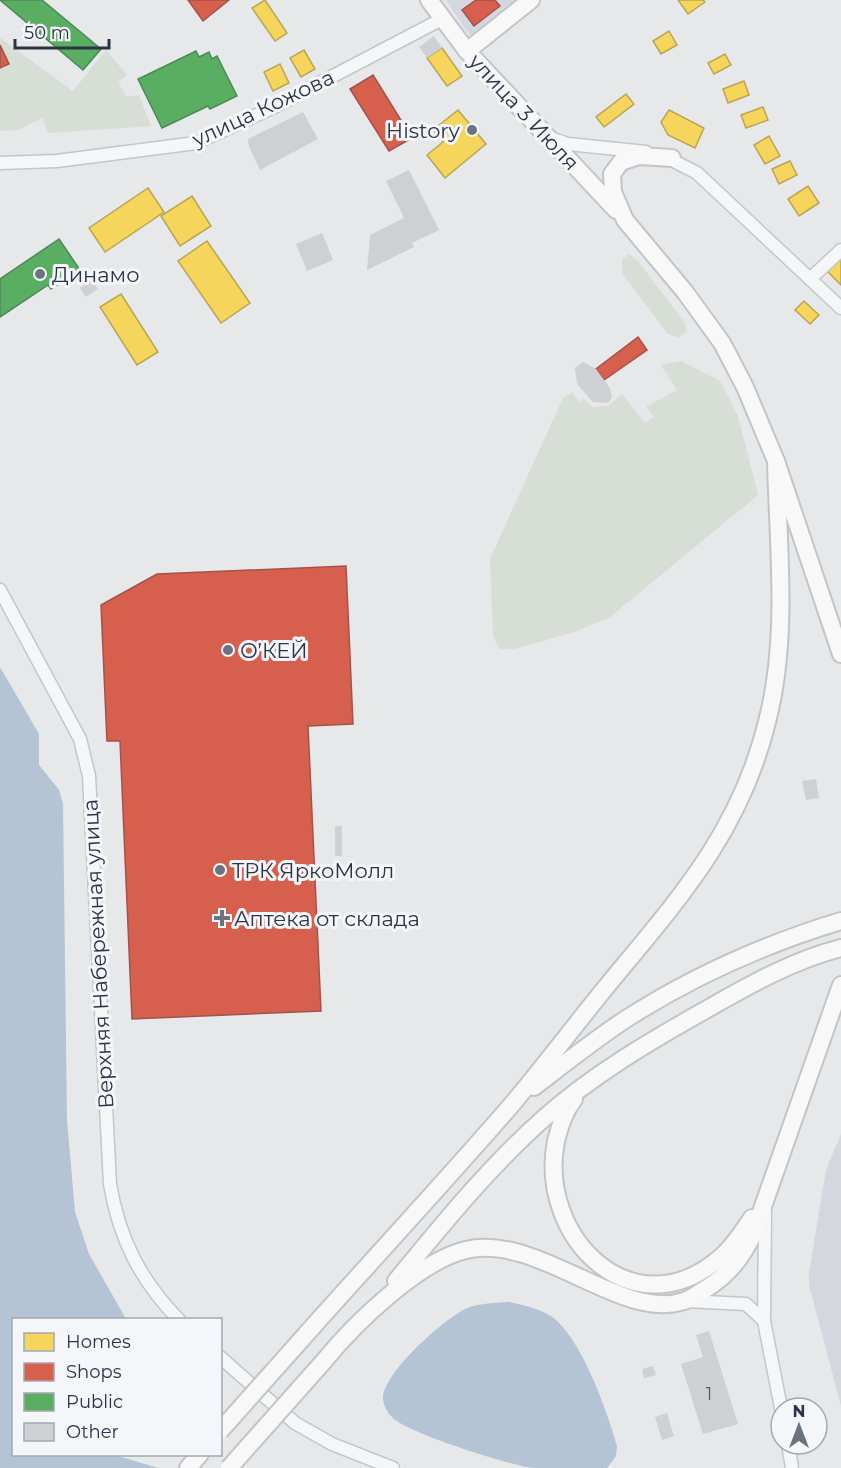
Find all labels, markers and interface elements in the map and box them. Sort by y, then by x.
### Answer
scale bar [15,12,110,50]
text: 50 m [24,22,70,44]
street label: улица 3 Июля [463,48,584,175]
street label: улица Кожова [187,64,338,152]
place label: History [386,118,461,143]
marker: History [465,123,479,137]
place label: Динамо [52,262,140,287]
marker: Динамо [33,267,47,281]
place label: О’КЕЙ [240,638,307,663]
marker: О’КЕЙ [221,643,235,657]
street label: Верхняя Набережная улица [77,799,119,1109]
place label: ТРК ЯркоМолл [232,858,394,883]
marker: ТРК ЯркоМолл [213,863,227,877]
place label: Аптека от склада [234,906,420,931]
marker: Аптека от склада [215,911,229,925]
legend [12,1318,222,1456]
text: Homes [66,1331,131,1353]
text: Shops [66,1361,122,1383]
house number: 1 [706,1383,712,1405]
text: Public [66,1391,123,1413]
north arrow [769,1396,829,1456]
text: N [793,1402,805,1421]
text: Other [66,1421,119,1443]

